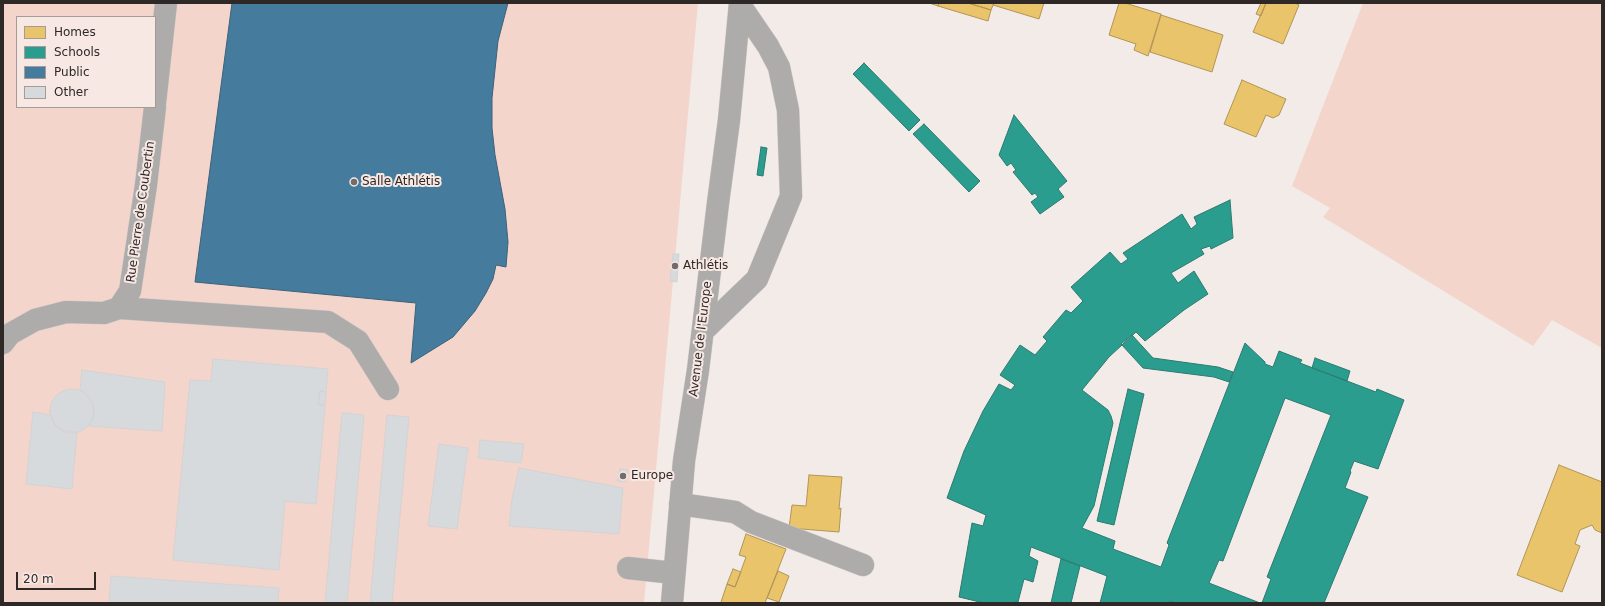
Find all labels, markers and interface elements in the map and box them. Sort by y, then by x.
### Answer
legend [16,16,156,108]
text: Homes [54,25,96,39]
text: Schools [54,45,100,59]
text: Public [54,65,90,79]
text: Other [54,85,88,99]
street label: Rue Pierre de Coubertin [124,140,158,284]
place label: Salle Athlétis [362,175,440,189]
marker: Salle Athlétis [349,177,359,187]
place label: Athlétis [683,259,728,273]
marker: Athlétis [670,261,680,271]
street label: Avenue de l'Europe [687,281,715,397]
place label: Europe [631,469,673,483]
marker: Europe [618,471,628,481]
scale bar [18,564,98,590]
text: 20 m [23,572,54,586]

